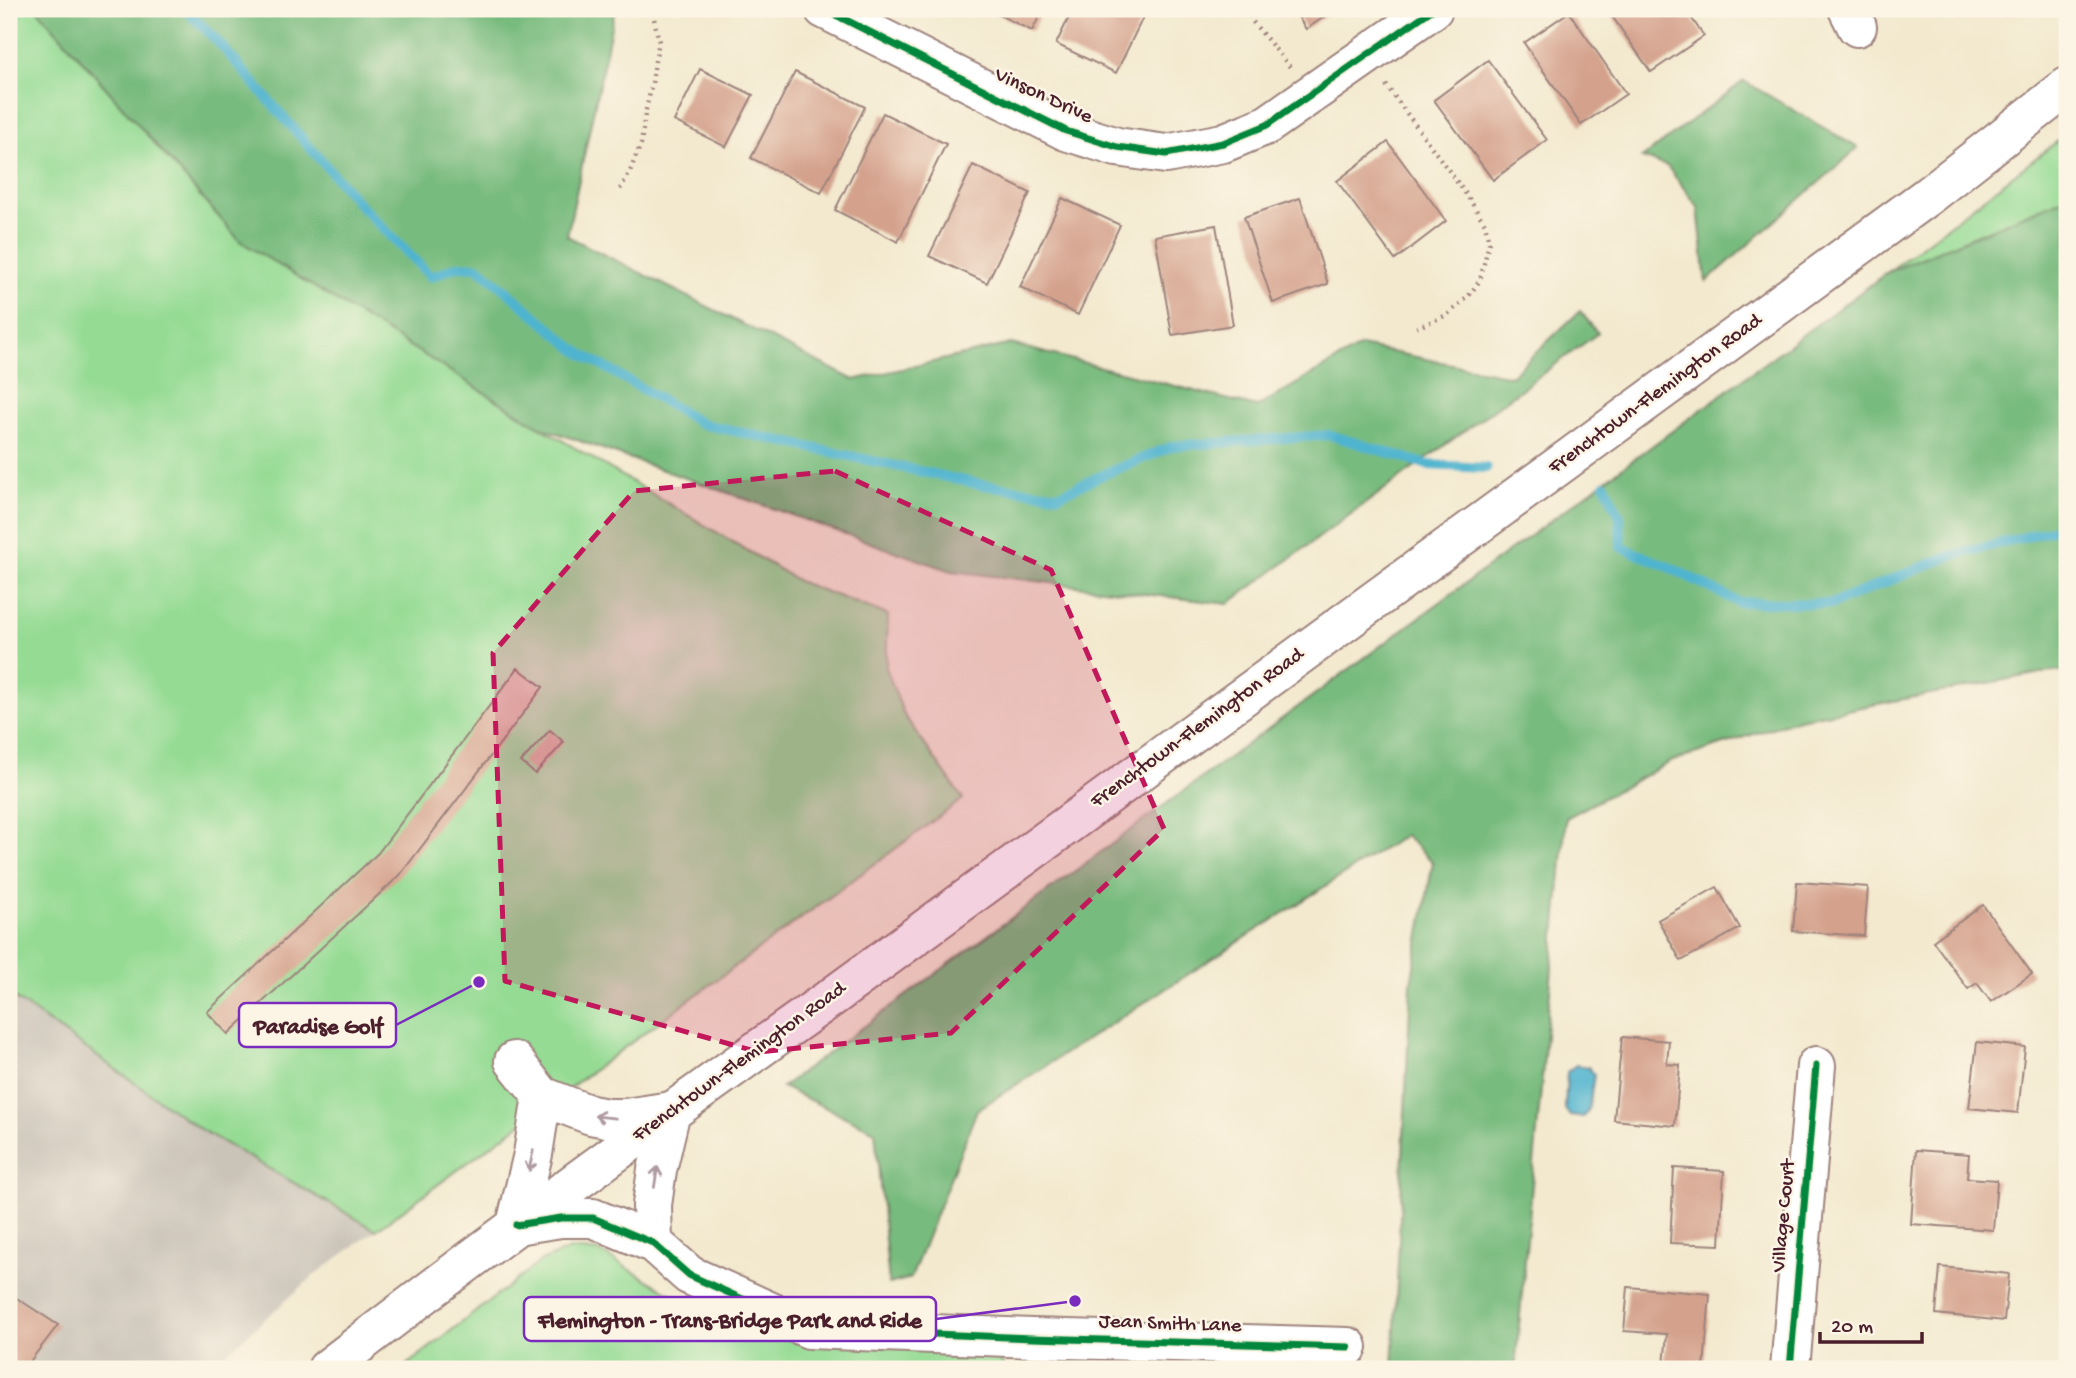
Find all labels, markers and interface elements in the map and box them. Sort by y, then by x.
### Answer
street label: Vinson Drive [989,63,1097,131]
street label: Frenchtown-Flemington Road [1544,308,1769,481]
street label: Frenchtown-Flemington Road [1086,642,1311,815]
street label: Frenchtown-Flemington Road [628,976,853,1149]
callout: Paradise Golf [239,1003,396,1047]
text: Paradise Golf [251,1015,385,1042]
one-way arrow [594,1110,617,1123]
one-way arrow [523,1149,537,1172]
street label: Village Court [1768,1156,1803,1274]
one-way arrow [650,1166,663,1188]
callout: Flemington - Trans-Bridge Park and Ride [524,1297,936,1341]
scale bar [1820,1301,1922,1345]
text: Flemington - Trans-Bridge Park and Ride [537,1309,923,1336]
street label: Jean Smith Lane [1098,1310,1243,1340]
text: 20 m [1831,1316,1873,1341]

